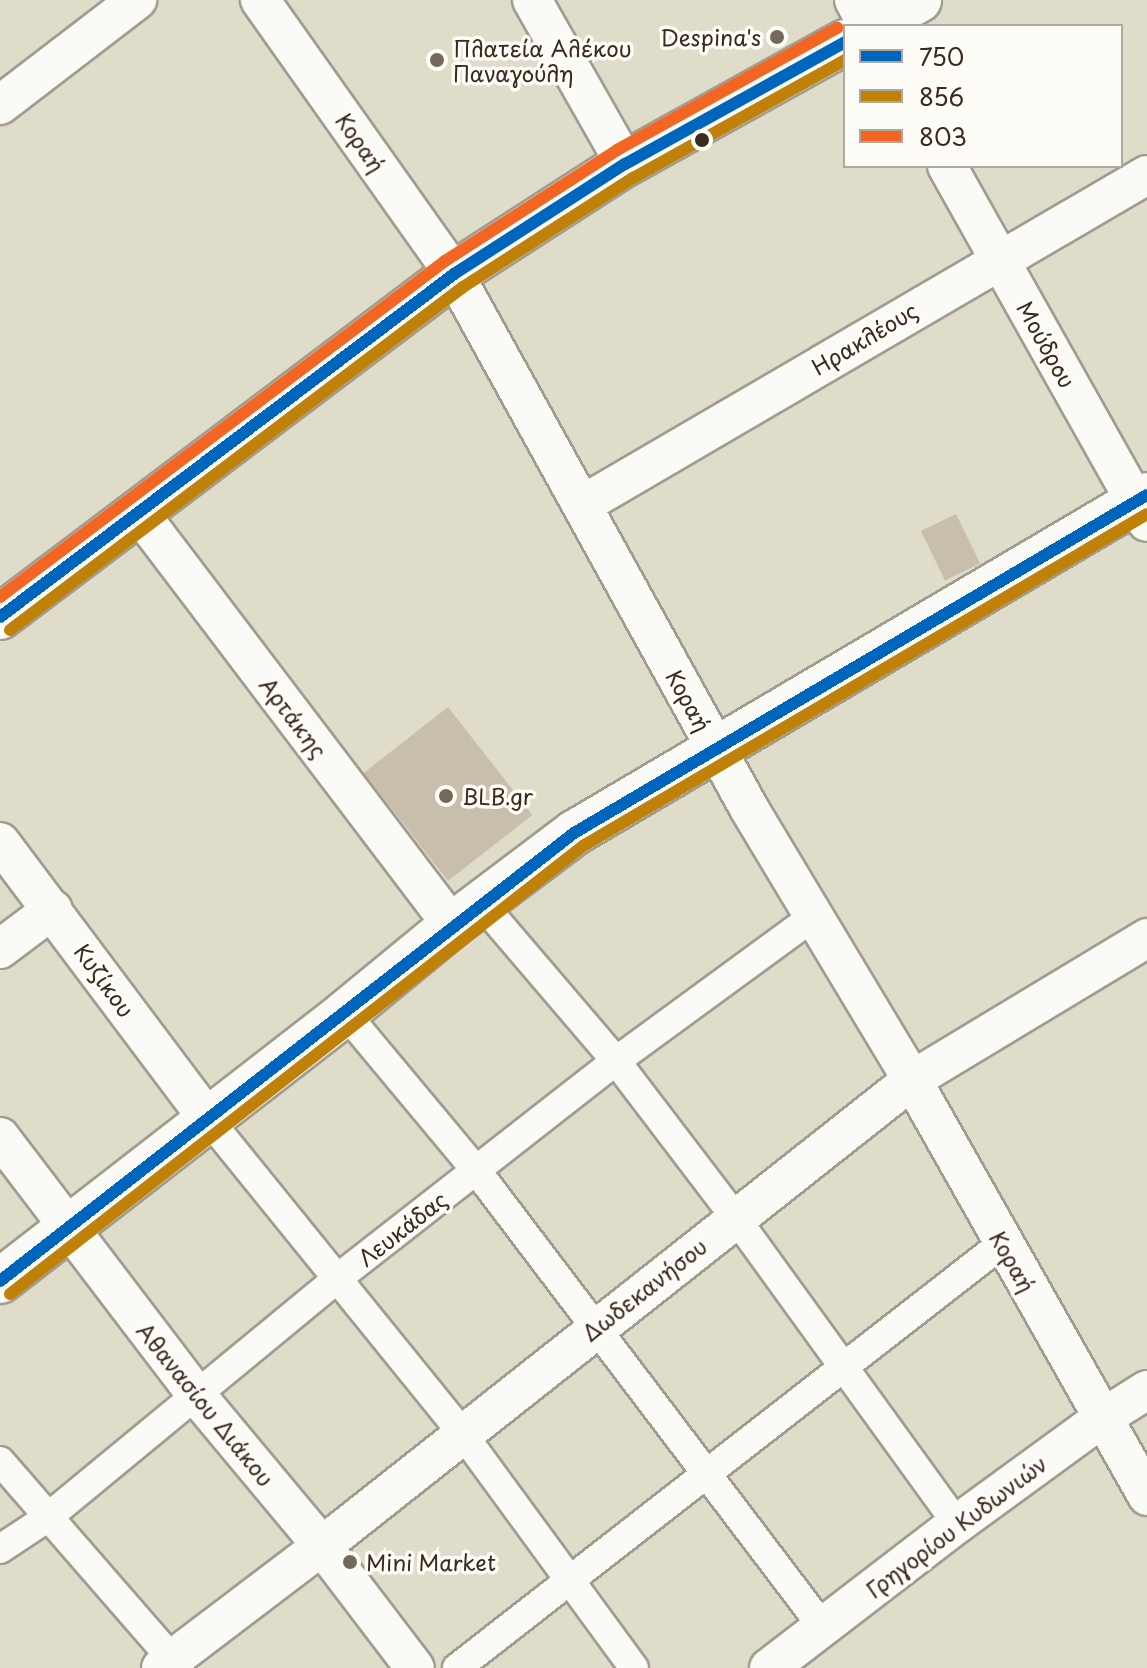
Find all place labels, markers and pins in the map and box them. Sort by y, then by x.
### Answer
place label: Despina's [660,24,761,50]
marker: Despina's [768,28,786,46]
place label: Πλατεία Αλέκου Παναγούλη [453,34,631,86]
marker: Πλατεία Αλέκου Παναγούλη [428,51,446,69]
unlabelled marker [694,132,710,148]
place label: BLB.gr [462,783,533,809]
marker: BLB.gr [437,787,455,805]
place label: Mini Market [366,1549,497,1575]
marker: Mini Market [341,1553,359,1571]

